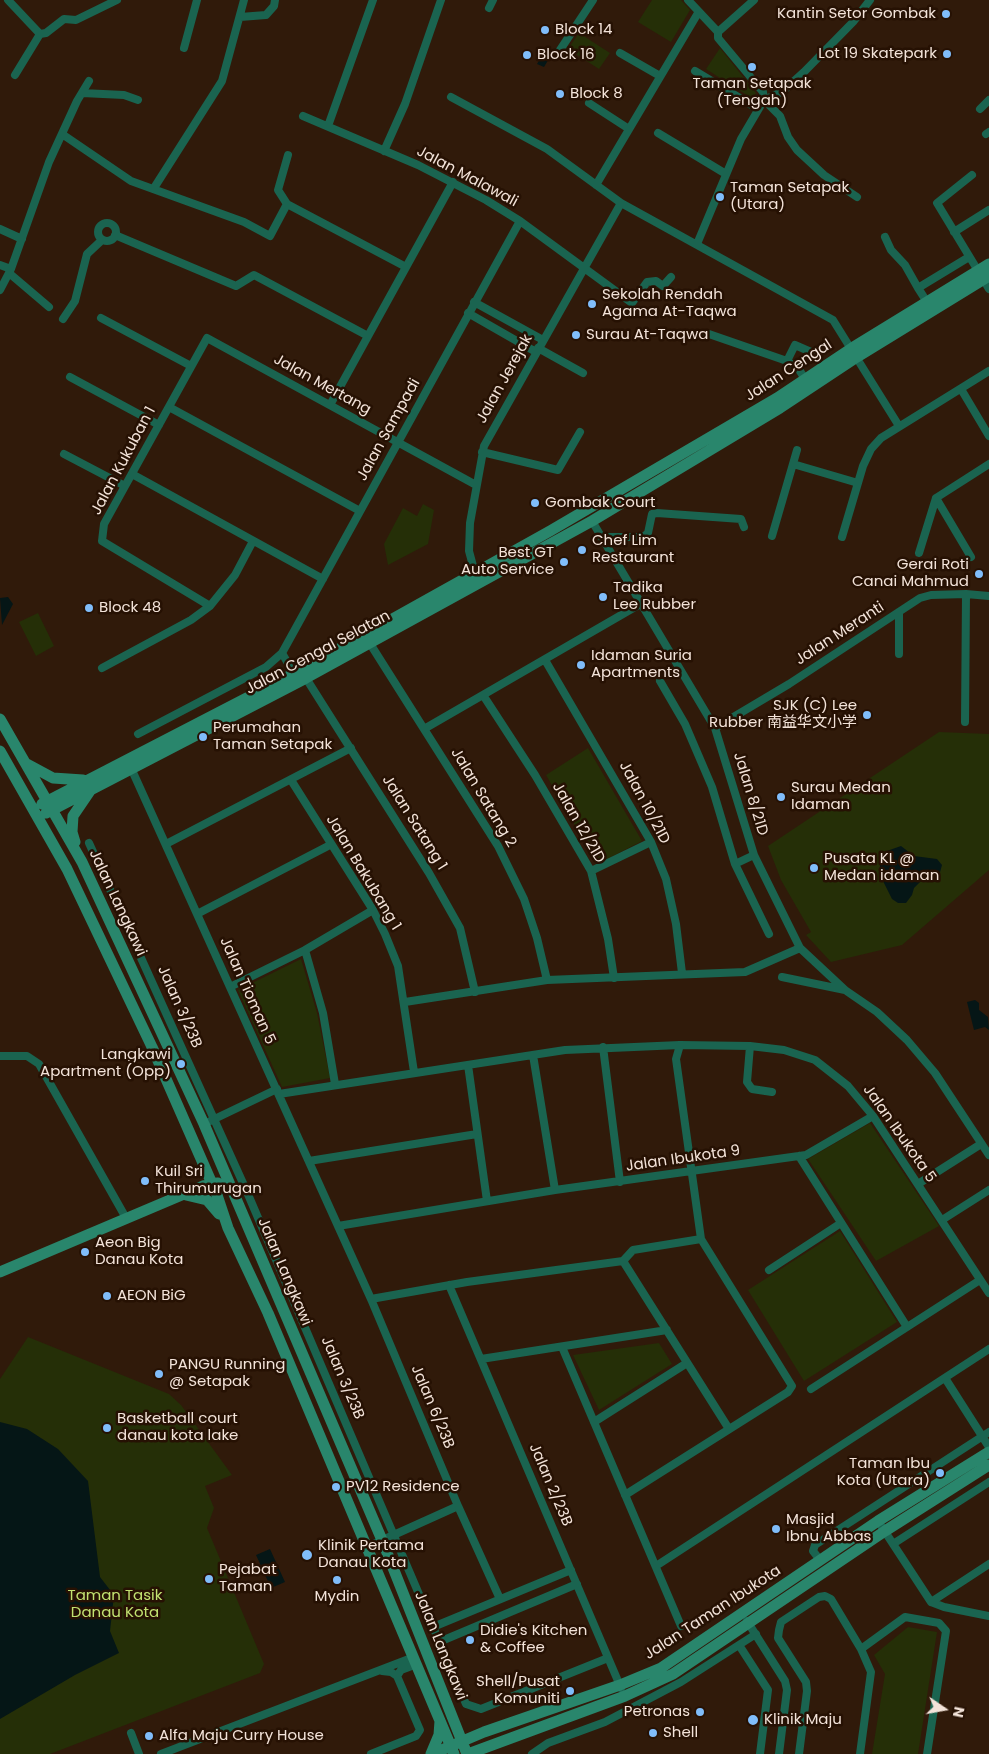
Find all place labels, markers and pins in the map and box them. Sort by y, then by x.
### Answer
place label: Kantin Setor Gombak [777,5,936,23]
marker: Kantin Setor Gombak [940,8,952,20]
place label: Block 14 [555,21,613,39]
marker: Block 14 [539,24,551,36]
place label: Lot 19 Skatepark [818,45,937,63]
place label: Block 16 [537,46,595,64]
marker: Lot 19 Skatepark [941,48,953,60]
marker: Block 16 [521,49,533,61]
marker: Taman Setapak (Tengah) [746,61,758,73]
place label: Taman Setapak (Tengah) [692,75,812,110]
place label: Block 8 [570,85,623,103]
marker: Block 8 [554,88,566,100]
place label: Taman Setapak (Utara) [730,179,849,214]
marker: Taman Setapak (Utara) [714,191,726,203]
place label: Sekolah Rendah Agama At-Taqwa [602,286,737,321]
marker: Sekolah Rendah Agama At-Taqwa [586,298,598,310]
place label: Surau At-Taqwa [586,326,708,344]
marker: Surau At-Taqwa [570,329,582,341]
place label: Gombak Court [545,494,656,512]
marker: Gombak Court [529,497,541,509]
place label: Chef Lim Restaurant [592,532,674,567]
place label: Best GT Auto Service [461,544,554,579]
marker: Chef Lim Restaurant [576,544,588,556]
marker: Best GT Auto Service [558,556,570,568]
place label: Gerai Roti Canai Mahmud [852,556,969,591]
marker: Gerai Roti Canai Mahmud [973,568,985,580]
place label: Tadika Lee Rubber [613,579,696,614]
marker: Tadika Lee Rubber [597,591,609,603]
place label: Block 48 [99,599,161,617]
marker: Block 48 [83,602,95,614]
place label: Idaman Suria Apartments [591,647,692,682]
marker: Idaman Suria Apartments [575,659,587,671]
place label: SJK (C) Lee Rubber 南益华文小学 [709,697,857,732]
marker: SJK (C) Lee Rubber 南益华文小学 [861,709,873,721]
place label: Perumahan Taman Setapak [213,719,332,754]
marker: Perumahan Taman Setapak [197,731,209,743]
place label: Surau Medan Idaman [791,779,891,814]
marker: Surau Medan Idaman [775,791,787,803]
place label: Pusata KL @ Medan idaman [824,850,939,885]
marker: Pusata KL @ Medan idaman [808,862,820,874]
place label: Langkawi Apartment (Opp) [40,1046,171,1081]
marker: Langkawi Apartment (Opp) [175,1058,187,1070]
place label: Kuil Sri Thirumurugan [155,1163,262,1198]
marker: Kuil Sri Thirumurugan [139,1175,151,1187]
place label: Aeon Big Danau Kota [95,1234,183,1269]
marker: Aeon Big Danau Kota [79,1246,91,1258]
place label: AEON BiG [117,1287,186,1305]
marker: AEON BiG [101,1290,113,1302]
place label: PANGU Running @ Setapak [169,1356,285,1391]
marker: PANGU Running @ Setapak [153,1368,165,1380]
place label: Basketball court danau kota lake [117,1410,238,1445]
marker: Basketball court danau kota lake [101,1422,113,1434]
place label: Taman Ibu Kota (Utara) [837,1455,930,1490]
marker: Taman Ibu Kota (Utara) [934,1467,946,1479]
place label: PV12 Residence [346,1478,460,1496]
marker: PV12 Residence [330,1481,342,1493]
place label: Masjid Ibnu Abbas [786,1511,871,1546]
marker: Masjid Ibnu Abbas [770,1523,782,1535]
place label: Klinik Pertama Danau Kota [318,1537,424,1572]
marker: Klinik Pertama Danau Kota [300,1548,314,1562]
place label: Pejabat Taman [219,1561,277,1596]
marker: Pejabat Taman [203,1573,215,1585]
marker: Mydin [331,1574,343,1586]
place label: Mydin [315,1588,359,1606]
place label: Didie's Kitchen & Coffee [480,1622,587,1657]
marker: Didie's Kitchen & Coffee [464,1634,476,1646]
place label: Shell/Pusat Komuniti [476,1673,560,1708]
marker: Shell/Pusat Komuniti [564,1685,576,1697]
place label: Petronas [624,1703,690,1721]
marker: Petronas [694,1706,706,1718]
place label: Klinik Maju [764,1711,842,1729]
marker: Klinik Maju [746,1713,760,1727]
place label: Shell [663,1724,698,1742]
place label: Alfa Maju Curry House [159,1727,324,1745]
marker: Shell [647,1727,659,1739]
marker: Alfa Maju Curry House [143,1730,155,1742]

